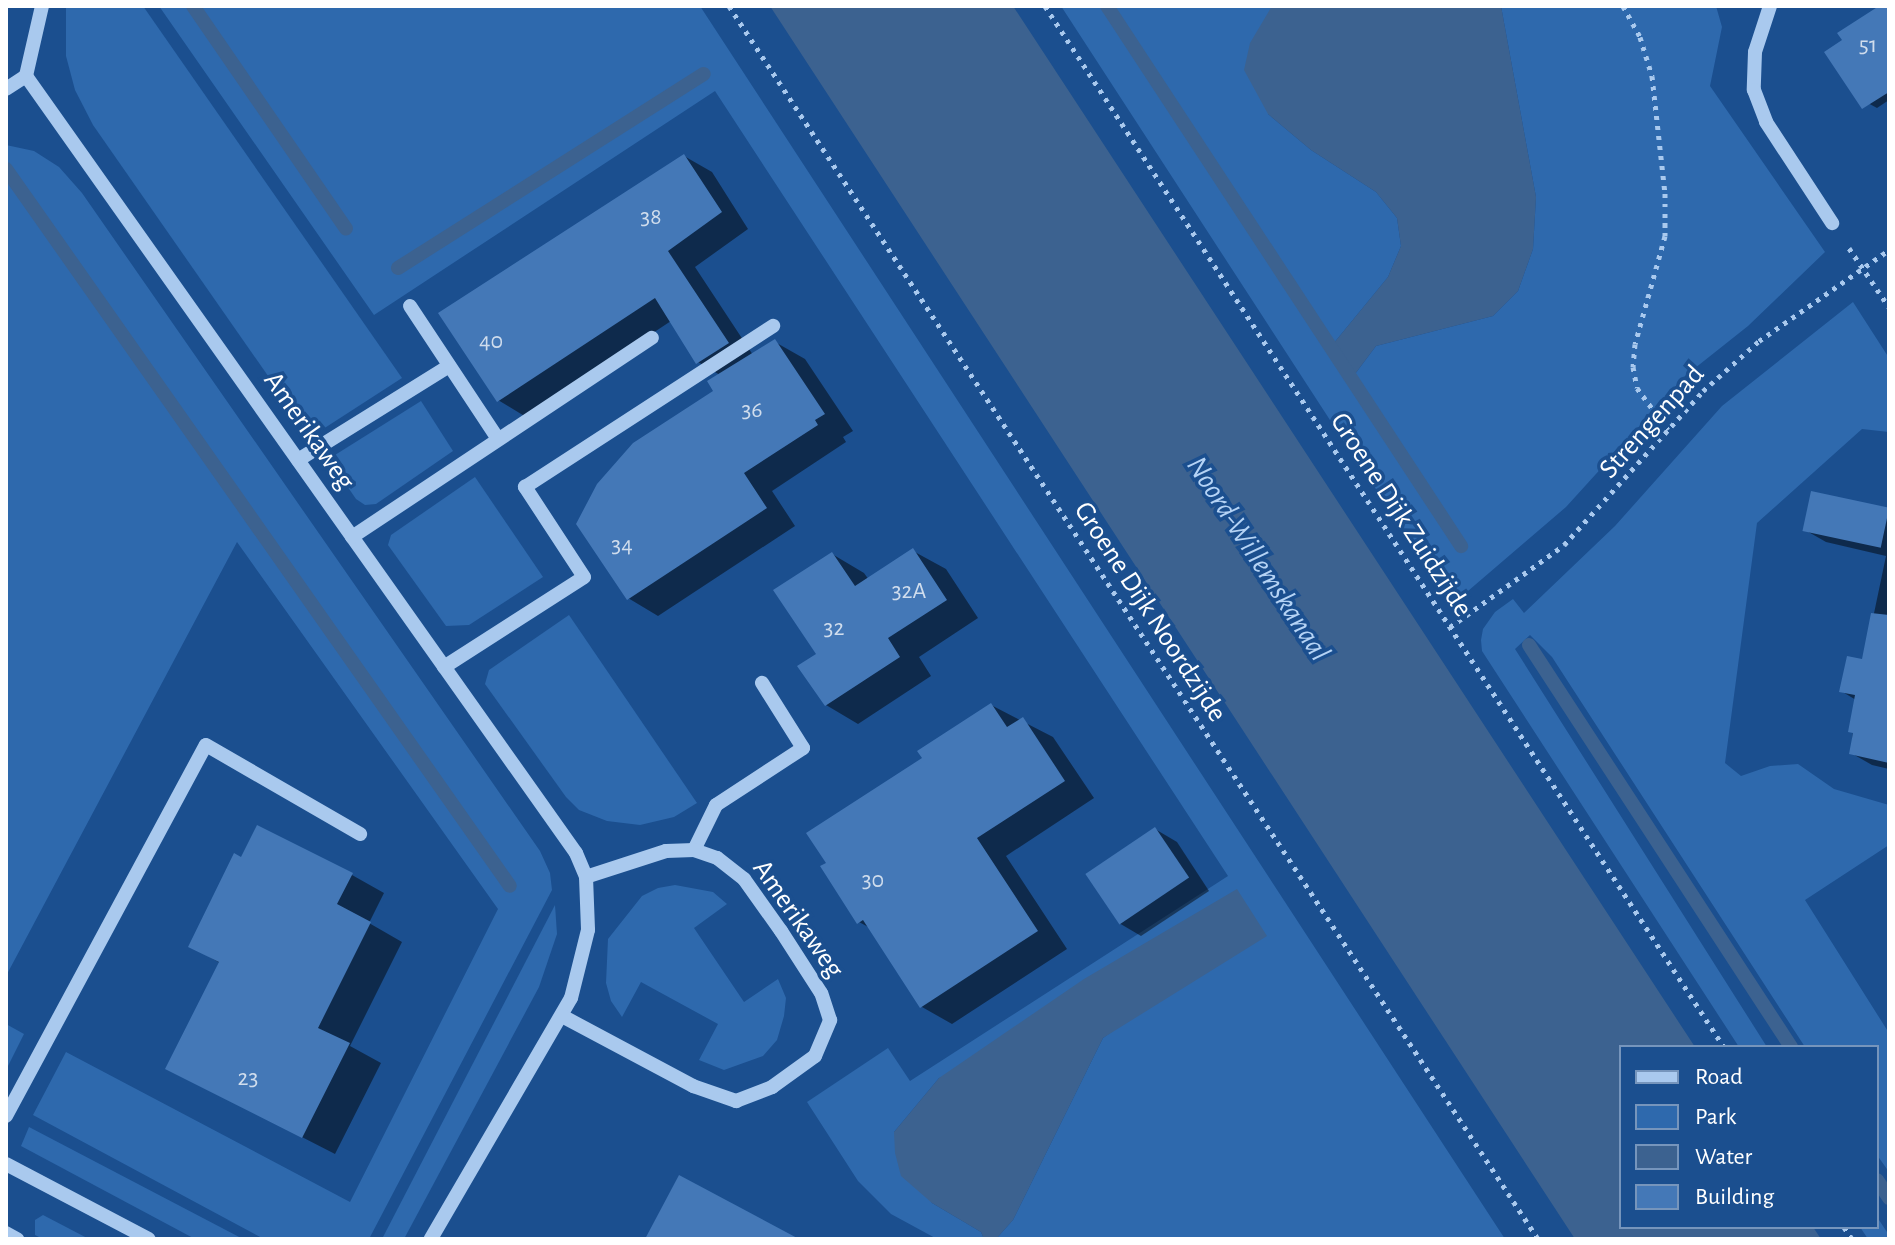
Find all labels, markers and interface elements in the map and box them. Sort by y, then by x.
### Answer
house number: 51 [1859,32,1877,60]
house number: 38 [640,204,662,232]
house number: 40 [479,328,503,356]
street label: Strengenpad [1592,358,1712,486]
street label: Amerikaweg [256,365,362,497]
house number: 36 [741,397,763,425]
street label: Groene Dijk Zuidzijde [1322,407,1480,623]
water label: Noord-Willemskanaal [1178,450,1338,668]
street label: Groene Dijk Noordzijde [1066,495,1234,729]
house number: 34 [611,532,633,560]
house number: 32A [892,578,926,606]
house number: 32 [824,615,844,643]
street label: Amerikaweg [745,853,851,985]
house number: 30 [862,867,884,895]
legend [1619,1045,1879,1229]
house number: 23 [238,1065,258,1093]
text: Road [1695,1065,1743,1089]
text: Park [1695,1105,1736,1129]
text: Water [1695,1145,1752,1169]
text: Building [1695,1185,1774,1209]

